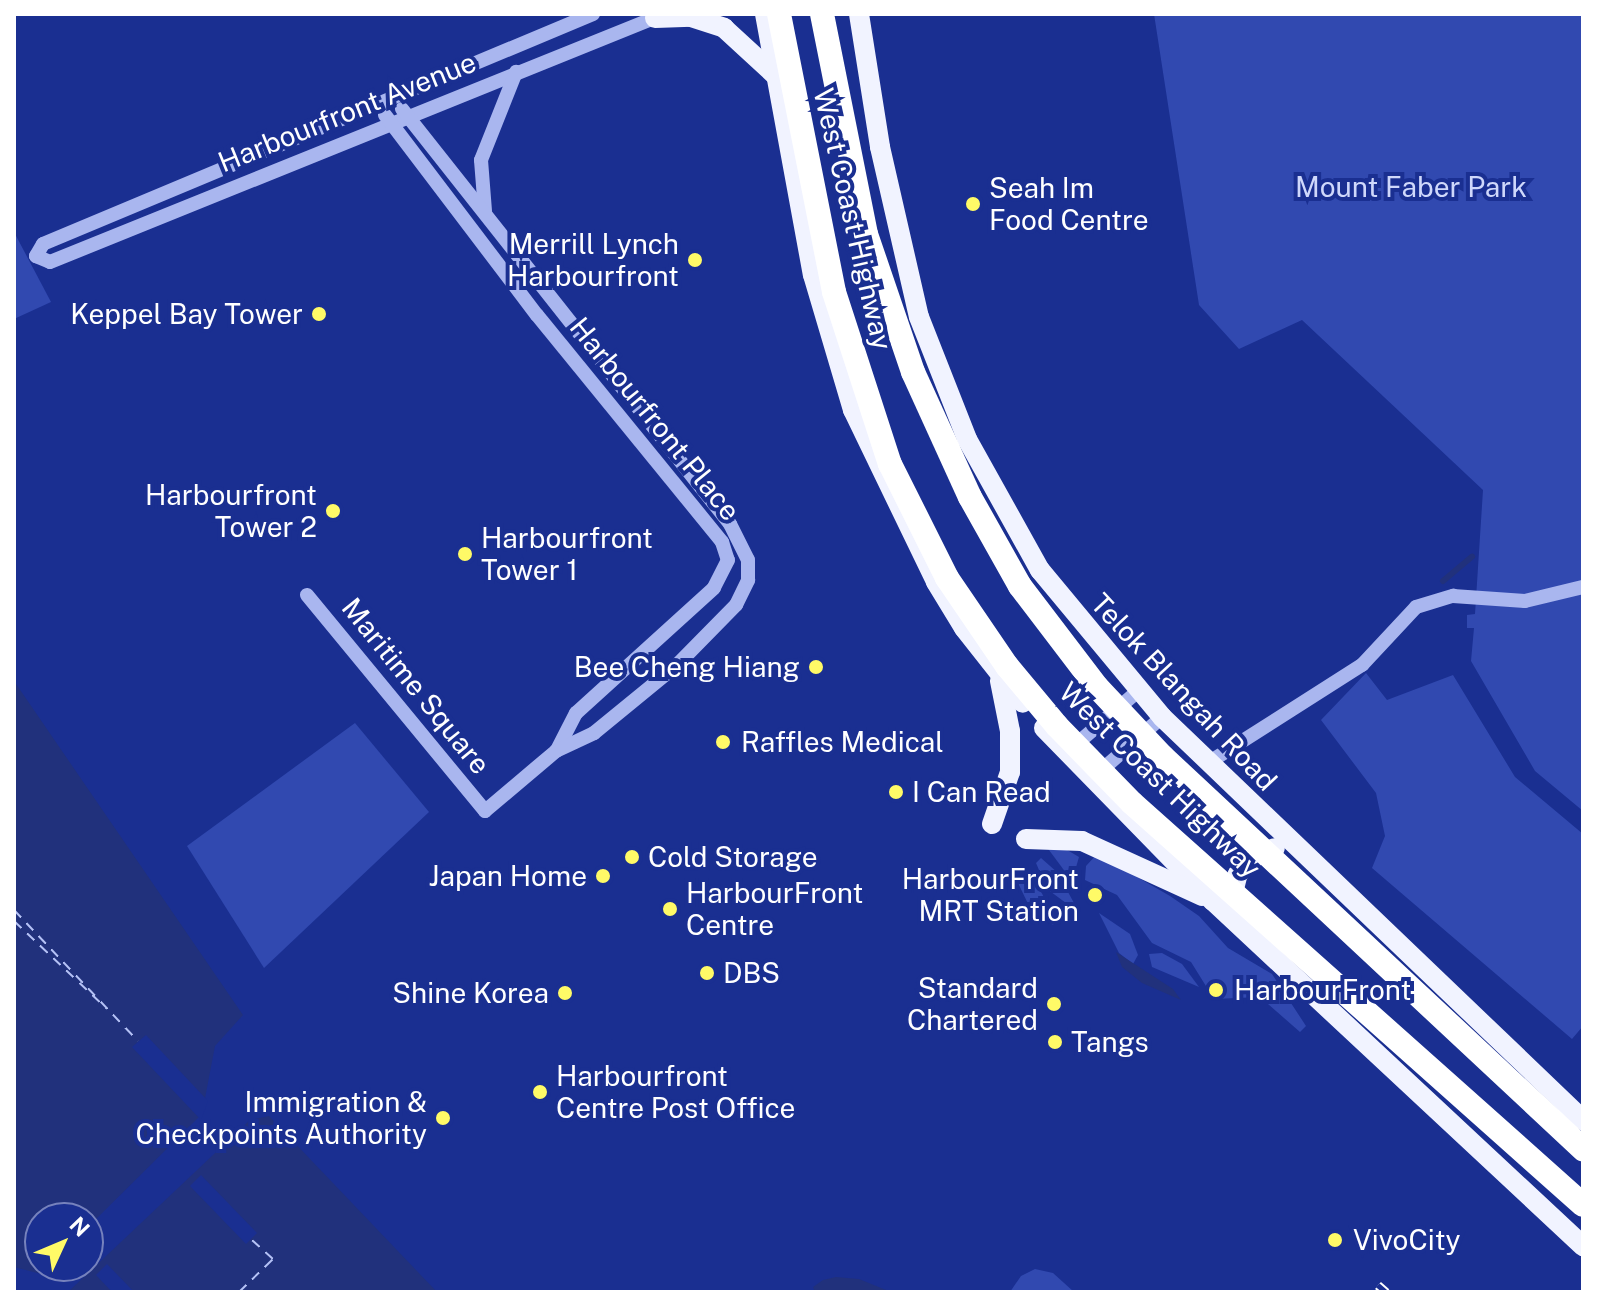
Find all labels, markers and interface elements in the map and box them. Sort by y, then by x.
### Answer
street label: Harbourfront Avenue [213,45,481,179]
street label: West Coast Highway [807,85,899,353]
park label: Mount Faber Park [1295,170,1527,204]
place label: Seah Im Food Centre [989,171,1149,237]
marker: Seah Im Food Centre [964,195,982,213]
place label: Merrill Lynch Harbourfront [507,227,679,293]
marker: Merrill Lynch Harbourfront [686,251,704,269]
place label: Keppel Bay Tower [70,297,303,331]
marker: Keppel Bay Tower [310,305,328,323]
street label: Harbourfront Place [563,311,747,527]
place label: Harbourfront Tower 2 [145,478,317,544]
marker: Harbourfront Tower 2 [324,502,342,520]
place label: Harbourfront Tower 1 [481,521,653,587]
marker: Harbourfront Tower 1 [456,545,474,563]
street label: Telok Blangah Road [1084,586,1284,798]
street label: Maritime Square [335,591,497,781]
place label: Bee Cheng Hiang [573,650,800,684]
marker: Bee Cheng Hiang [807,658,825,676]
street label: West Coast Highway [1052,675,1268,885]
place label: Raffles Medical [741,725,944,759]
marker: Raffles Medical [712,731,734,753]
place label: I Can Read [912,775,1051,809]
marker: I Can Read [887,783,905,801]
place label: Cold Storage [648,840,818,874]
marker: Cold Storage [623,848,641,866]
place label: Japan Home [429,859,587,893]
place label: HarbourFront MRT Station [902,862,1079,928]
marker: Japan Home [594,867,612,885]
place label: HarbourFront Centre [686,876,863,942]
marker: HarbourFront MRT Station [1086,886,1104,904]
marker: HarbourFront Centre [661,900,679,918]
place label: DBS [723,956,780,990]
marker: DBS [698,964,716,982]
place label: Standard Chartered [907,971,1038,1037]
place label: HarbourFront [1234,973,1411,1007]
place label: Shine Korea [392,976,549,1010]
marker: HarbourFront [1205,979,1227,1001]
marker: Shine Korea [556,984,574,1002]
marker: Standard Chartered [1045,995,1063,1013]
place label: Tangs [1071,1025,1149,1059]
marker: Tangs [1046,1033,1064,1051]
place label: Harbourfront Centre Post Office [556,1059,796,1125]
marker: Harbourfront Centre Post Office [531,1083,549,1101]
place label: Immigration & Checkpoints Authority [135,1085,427,1151]
marker: Immigration & Checkpoints Authority [434,1109,452,1127]
north arrow [24,1202,104,1282]
text: N [64,1211,95,1242]
place label: VivoCity [1353,1223,1461,1257]
marker: VivoCity [1324,1229,1346,1251]

